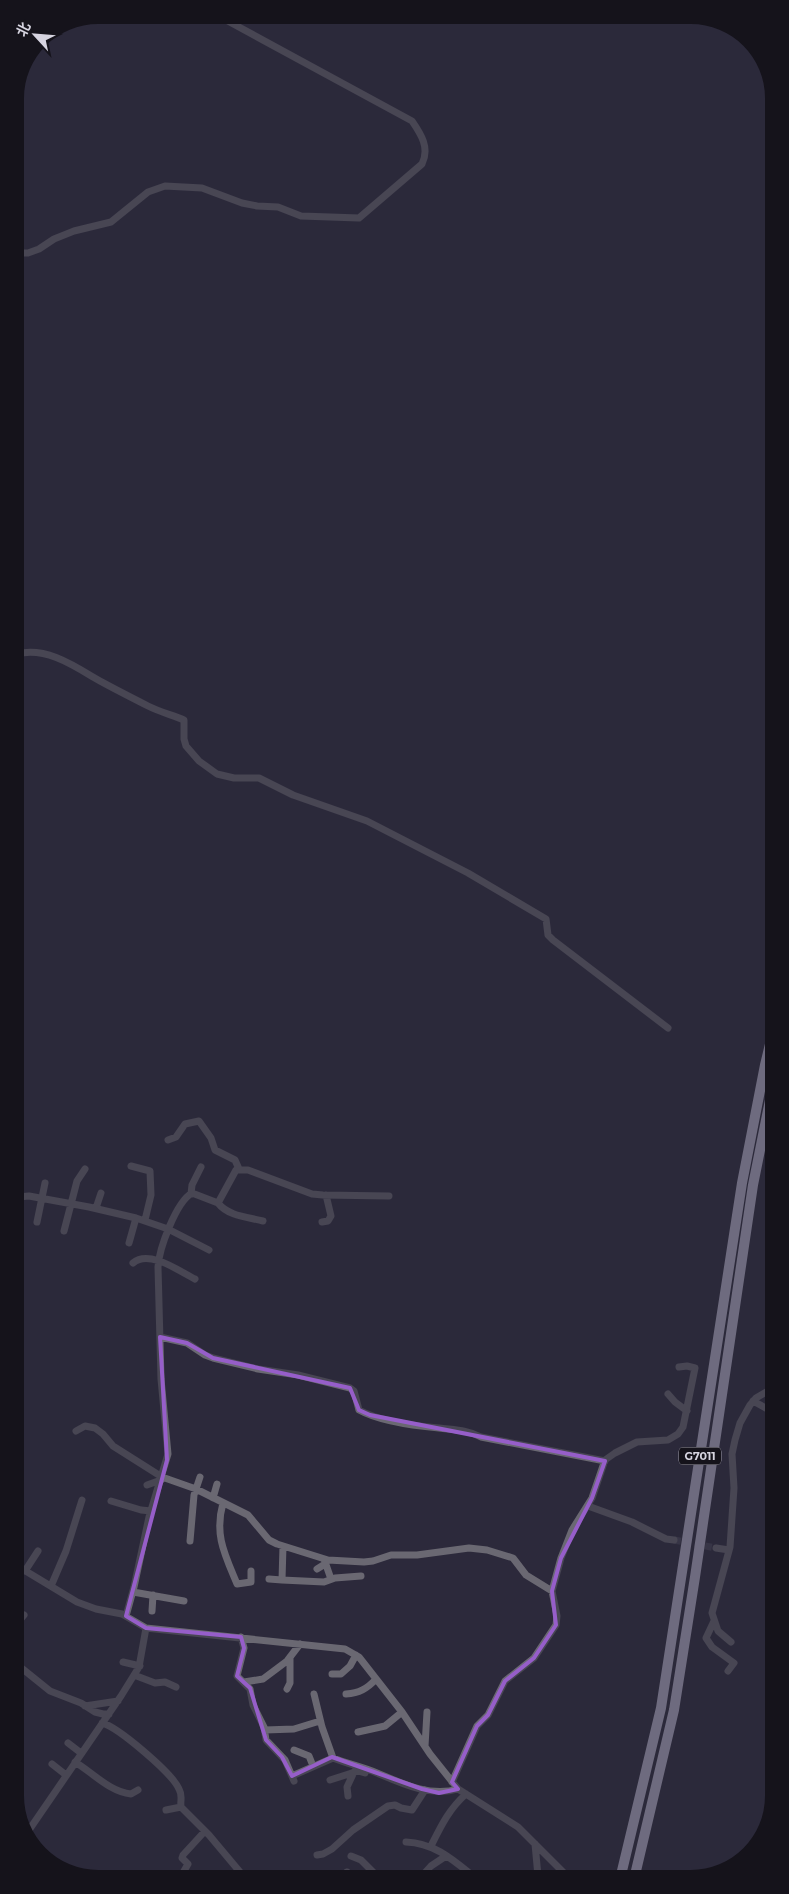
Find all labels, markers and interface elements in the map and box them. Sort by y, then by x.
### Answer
north arrow [10,10,60,60]
text: 北 [12,19,34,40]
road number: G7011 [679,1448,721,1464]

